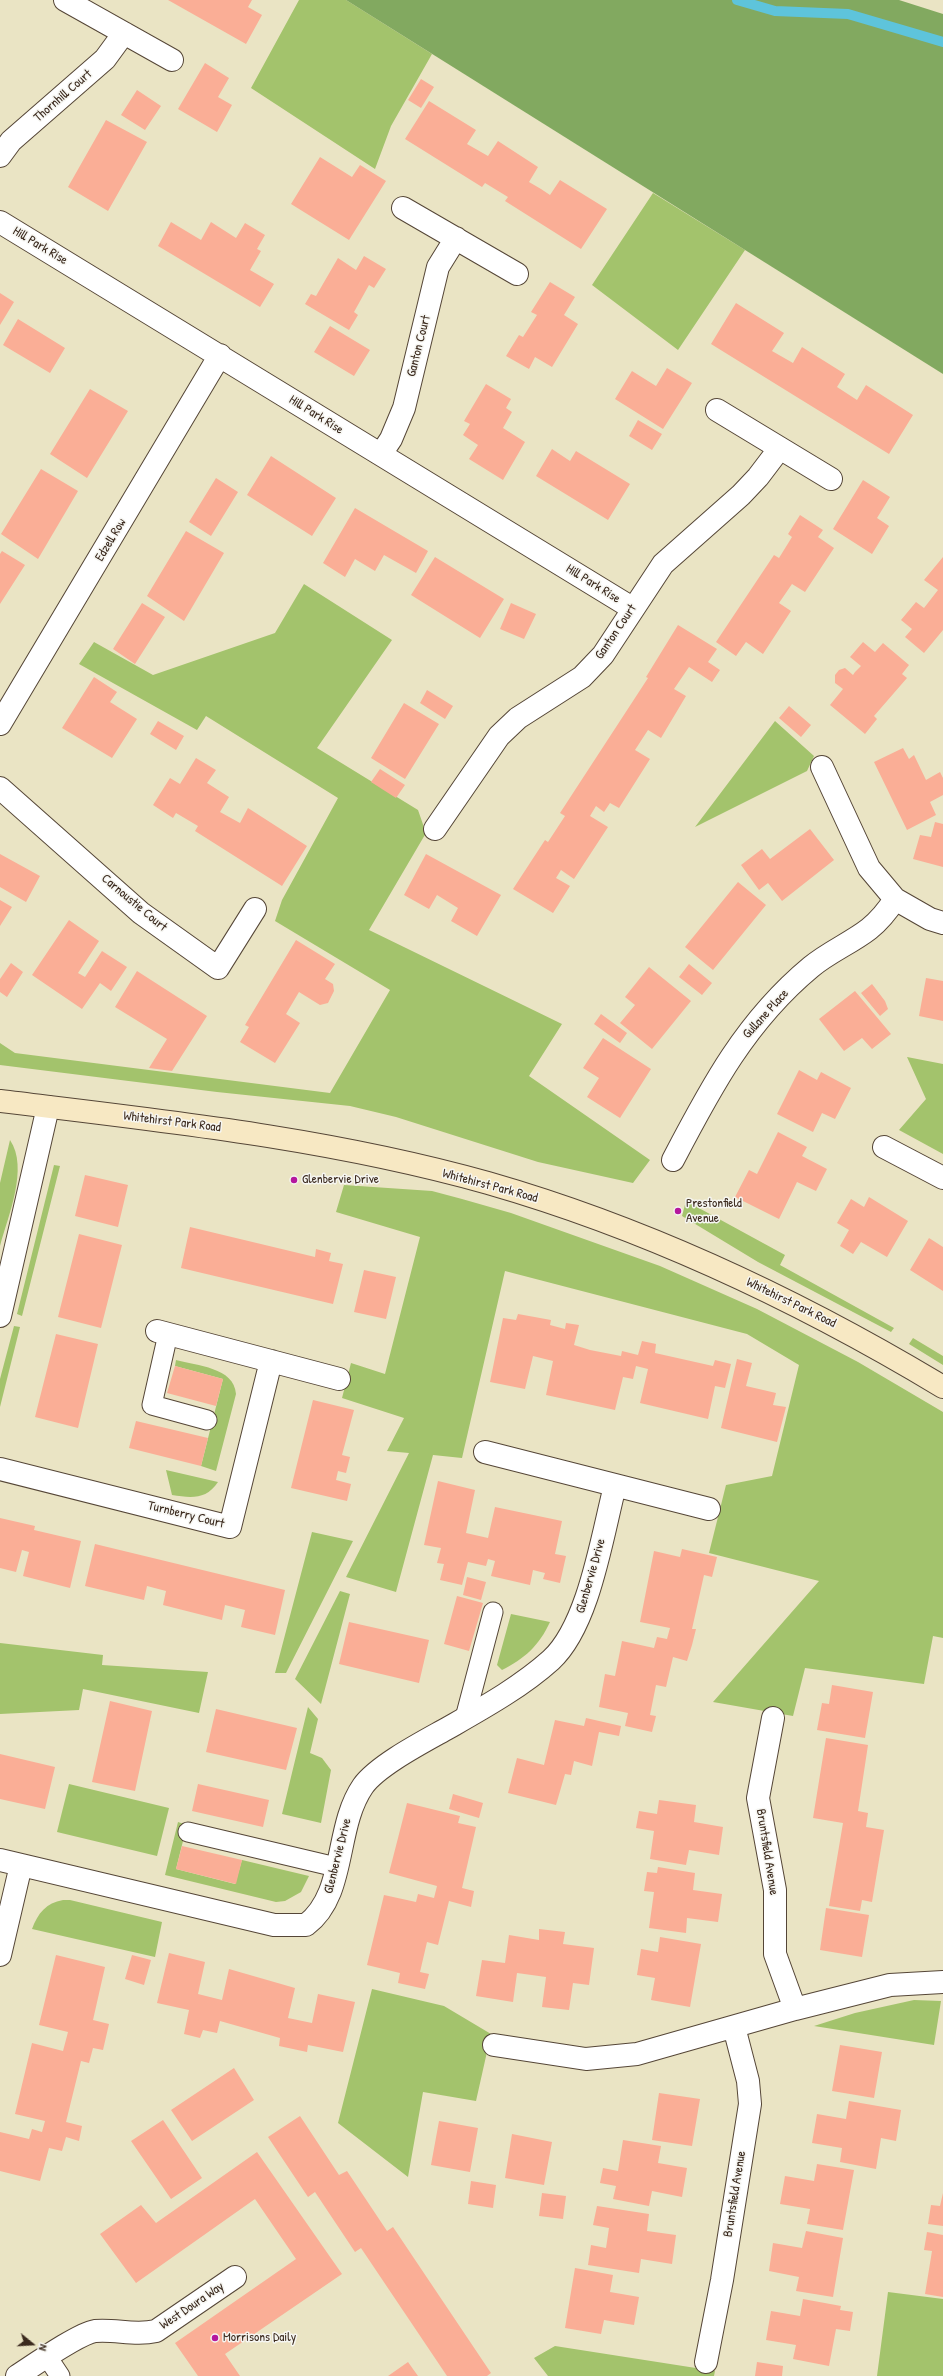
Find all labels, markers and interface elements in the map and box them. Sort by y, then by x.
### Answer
street label: Thornhill Court [31,67,95,125]
street label: Hill Park Rise [10,224,70,268]
street label: Ganton Court [404,314,434,378]
street label: Hill Park Rise [286,392,346,438]
street label: Edzell Row [92,516,130,564]
street label: Hill Park Rise [563,561,623,607]
street label: Ganton Court [592,602,640,662]
street label: Carnoustie Court [98,871,170,935]
street label: Gullane Place [740,986,792,1042]
street label: Whitehirst Park Road [122,1108,222,1136]
street label: Whitehirst Park Road [441,1166,539,1206]
place label: Glenbervie Drive [302,1172,379,1188]
marker: Glenbervie Drive [289,1175,299,1185]
place label: Prestonfield Avenue [686,1196,742,1227]
marker: Prestonfield Avenue [673,1206,683,1216]
street label: Whitehirst Park Road [744,1275,838,1331]
street label: Turnberry Court [146,1498,226,1532]
street label: Glenbervie Drive [573,1537,609,1615]
street label: Bruntsfield Avenue [752,1808,782,1896]
street label: Glenbervie Drive [321,1817,355,1895]
street label: Bruntsfield Avenue [720,2150,750,2238]
street label: West Doura Way [157,2279,227,2333]
north arrow [12,2324,52,2364]
place label: Morrisons Daily [223,2330,296,2346]
marker: Morrisons Daily [210,2333,220,2343]
text: N [36,2343,51,2353]

